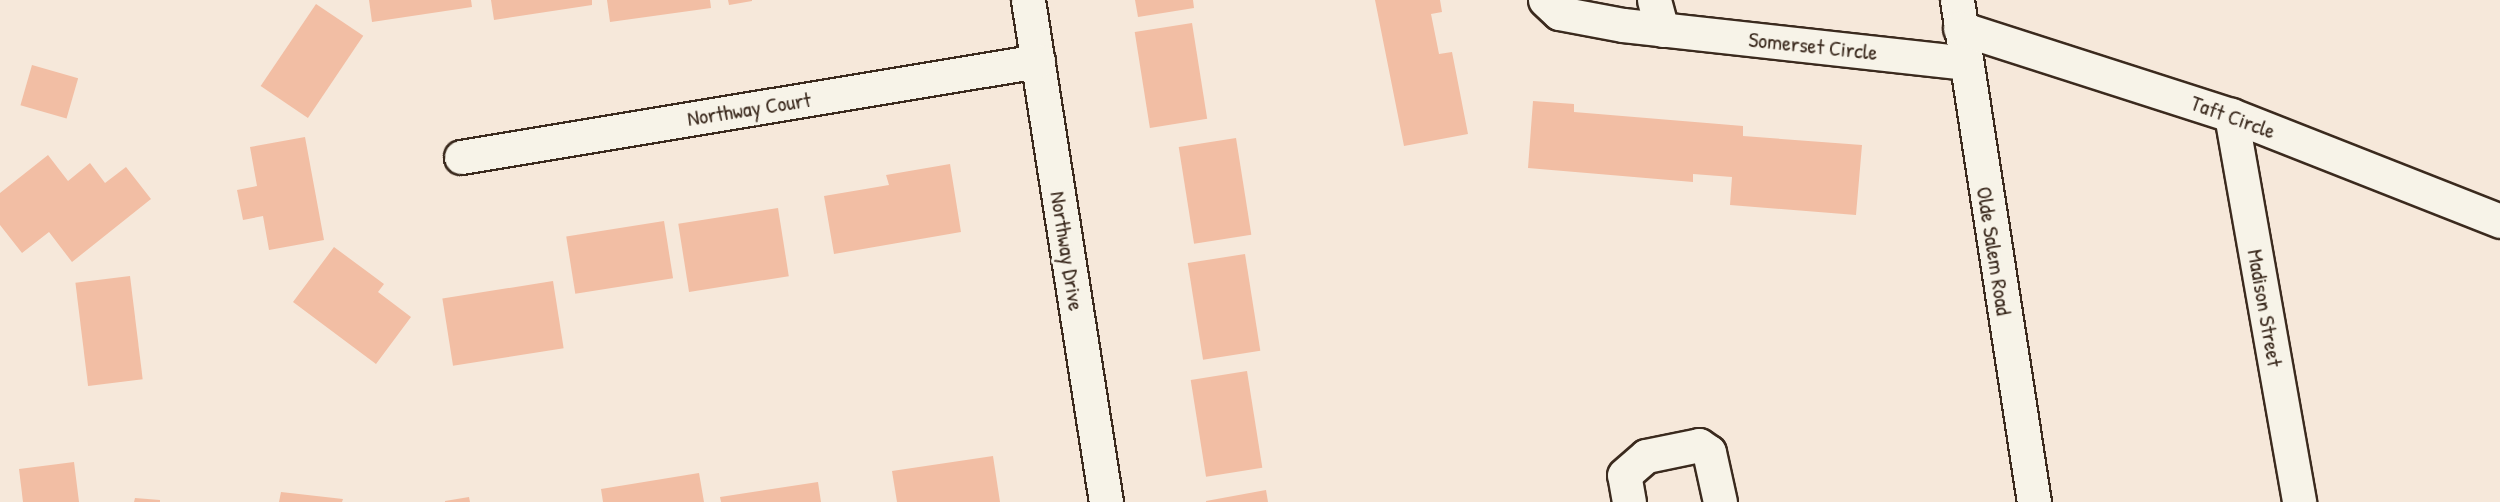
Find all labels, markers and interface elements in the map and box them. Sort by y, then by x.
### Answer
street label: Somerset Circle [1747,26,1879,66]
street label: Northway Court [685,86,813,132]
street label: Taft Circle [2187,90,2279,144]
street label: Olde Salem Road [1971,185,2017,317]
street label: Northway Drive [1045,189,1089,313]
street label: Madison Street [2242,247,2288,369]

